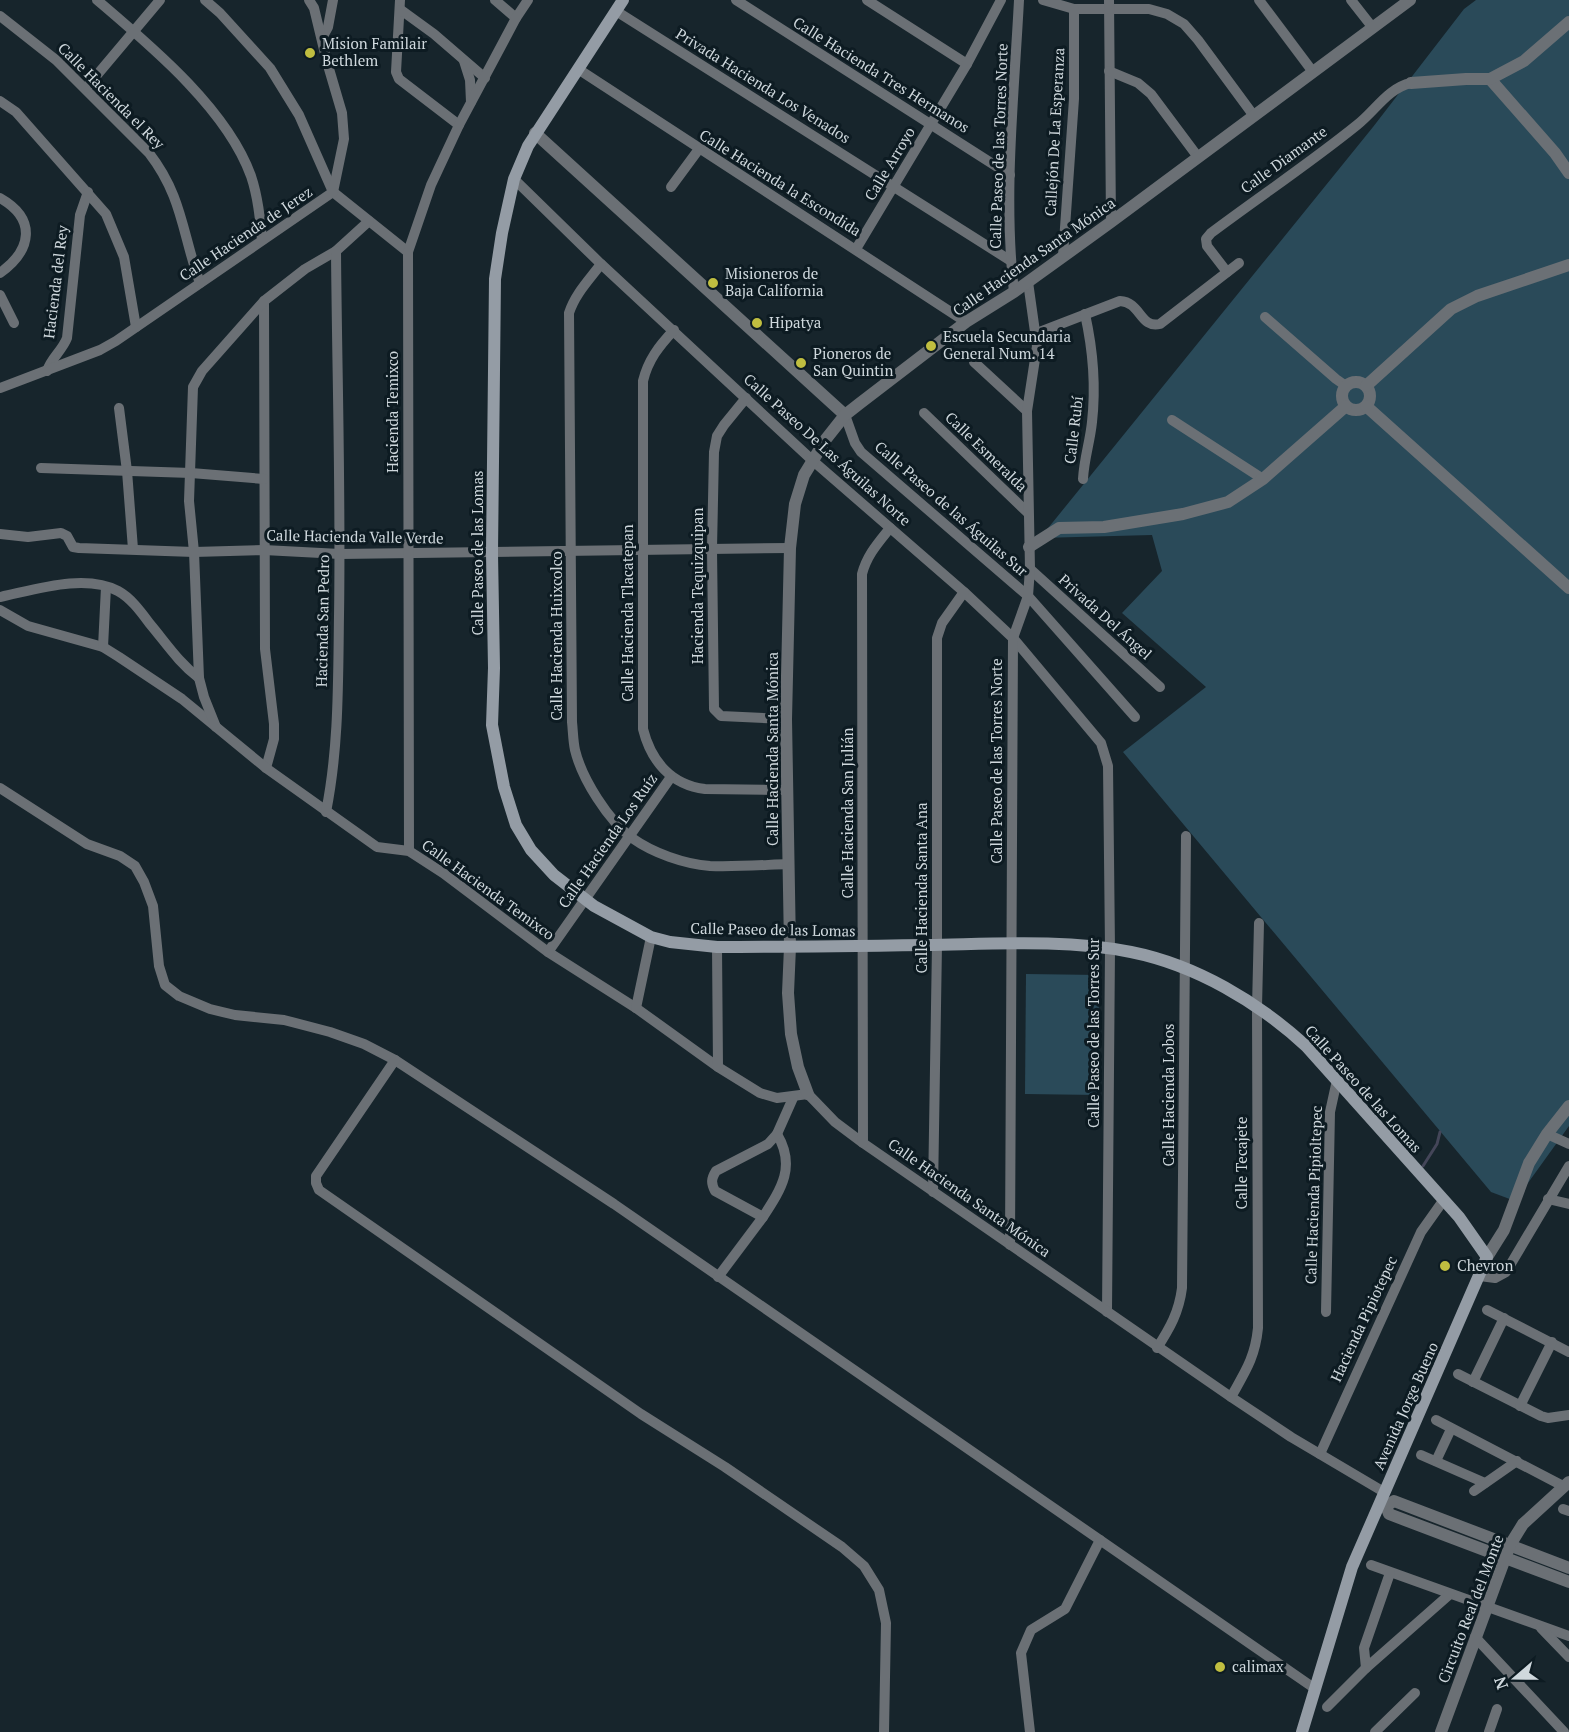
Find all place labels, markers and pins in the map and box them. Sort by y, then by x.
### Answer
place label: Mision Familair Bethlem [322,33,427,70]
marker: Mision Familair Bethlem [303,46,317,60]
place label: Misioneros de Baja California [725,263,824,300]
marker: Misioneros de Baja California [706,276,720,290]
place label: Hipatya [769,312,822,332]
marker: Hipatya [750,316,764,330]
place label: Escuela Secundaria General Num. 14 [943,326,1071,363]
marker: Escuela Secundaria General Num. 14 [924,339,938,353]
place label: Pioneros de San Quintin [813,343,893,380]
marker: Pioneros de San Quintin [794,356,808,370]
place label: Chevron [1457,1255,1513,1275]
marker: Chevron [1438,1259,1452,1273]
place label: calimax [1232,1656,1284,1676]
marker: calimax [1213,1660,1227,1674]

